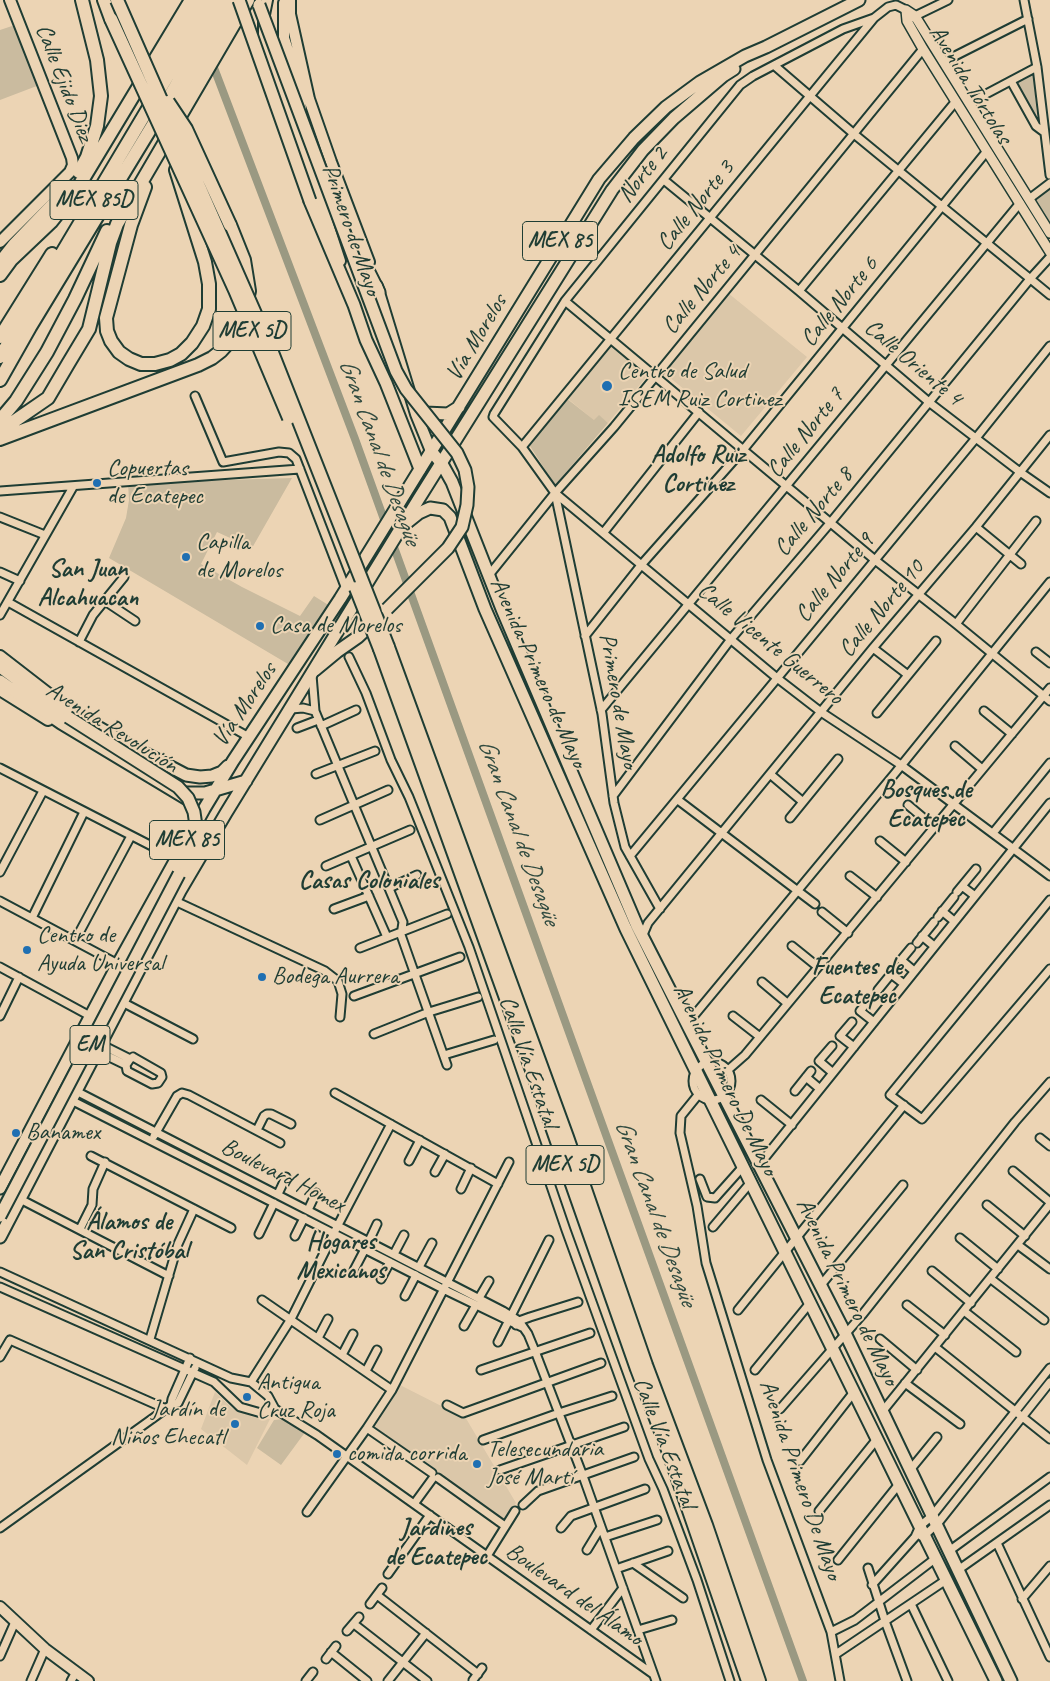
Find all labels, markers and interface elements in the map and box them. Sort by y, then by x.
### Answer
street label: Calle Ejido Diez [28,20,100,146]
street label: Avenida Tórtolas [922,20,1018,150]
street label: Norte 2 [612,141,674,209]
street label: Calle Norte 3 [651,155,741,257]
street label: Primero de Mayo [315,161,387,299]
road number: MEX 85D [50,180,138,220]
road number: MEX 85 [522,222,598,260]
street label: Calle Norte 4 [656,240,748,340]
street label: Calle Norte 6 [795,251,885,353]
street label: Vía Morelos [440,290,514,386]
road number: MEX 5D [213,312,291,351]
street label: Calle Oriente 4 [858,314,968,412]
water label: Gran Canal de Desagüe [332,355,426,549]
place label: Centro de Salud ISEM Ruiz Cortinez [618,358,781,414]
marker: Centro de Salud ISEM Ruiz Cortinez [600,379,614,393]
street label: Calle Norte 7 [761,382,851,484]
district label: Adolfo Ruiz Cortinez [651,440,745,499]
place label: Copuertas de Ecatepec [107,455,203,511]
street label: Calle Norte 8 [768,462,860,562]
marker: Copuertas de Ecatepec [91,477,103,489]
street label: Calle Norte 9 [789,528,881,628]
place label: Capilla de Morelos [196,529,282,585]
marker: Capilla de Morelos [180,551,192,563]
district label: San Juan Alcahuacan [38,554,138,613]
street label: Calle Norte 10 [833,554,931,664]
street label: Avenida Primero de Mayo [483,574,593,772]
street label: Calle Vicente Guerrero [691,576,849,712]
place label: Casa de Morelos [270,612,401,640]
marker: Casa de Morelos [254,620,266,632]
street label: Primero de Mayo [592,631,644,771]
street label: Vía Morelos [206,657,284,753]
street label: Avenida Revolución [41,676,183,780]
water label: Gran Canal de Desagüe [471,735,565,929]
district label: Bosques de Ecatepec [880,775,972,834]
road number: MEX 85 [150,820,224,860]
district label: Casas Coloniales [299,866,439,896]
place label: Centro de Ayuda Universal [37,922,164,978]
marker: Centro de Ayuda Universal [21,944,33,956]
district label: Fuentes de Ecatepec [812,952,902,1011]
place label: Bodega Aurrera [272,963,399,991]
marker: Bodega Aurrera [256,971,268,983]
street label: Avenida Primero De Mayo [666,980,784,1180]
street label: Calle Vía Estatal [492,993,564,1131]
road number: EM [70,1026,110,1064]
water label: Gran Canal de Desagüe [608,1116,702,1310]
place label: Banamex [26,1119,100,1147]
marker: Banamex [10,1127,22,1139]
street label: Boulevard Homex [216,1132,350,1220]
road number: MEX 5D [526,1146,604,1184]
street label: Avenida Primero de Mayo [789,1194,905,1390]
district label: Álamos de San Cristóbal [69,1207,189,1266]
district label: Hogares Mexicanos [297,1227,385,1286]
place label: Antigua Cruz Roja [257,1369,335,1425]
street label: Calle Vía Estatal [626,1374,702,1512]
street label: Avenida Primero De Mayo [752,1376,848,1584]
marker: Antigua Cruz Roja [241,1391,253,1403]
place label: Jardín de Niños Ehecatl [111,1396,225,1452]
marker: Jardín de Niños Ehecatl [229,1418,241,1430]
place label: Telesecundaria José Martí [487,1436,603,1492]
place label: comida corrida [347,1440,466,1468]
marker: comida corrida [331,1448,343,1460]
marker: Telesecundaria José Martí [471,1458,483,1470]
district label: Jardines de Ecatepec [385,1513,487,1572]
street label: Boulevard del Álamo [500,1537,648,1653]

